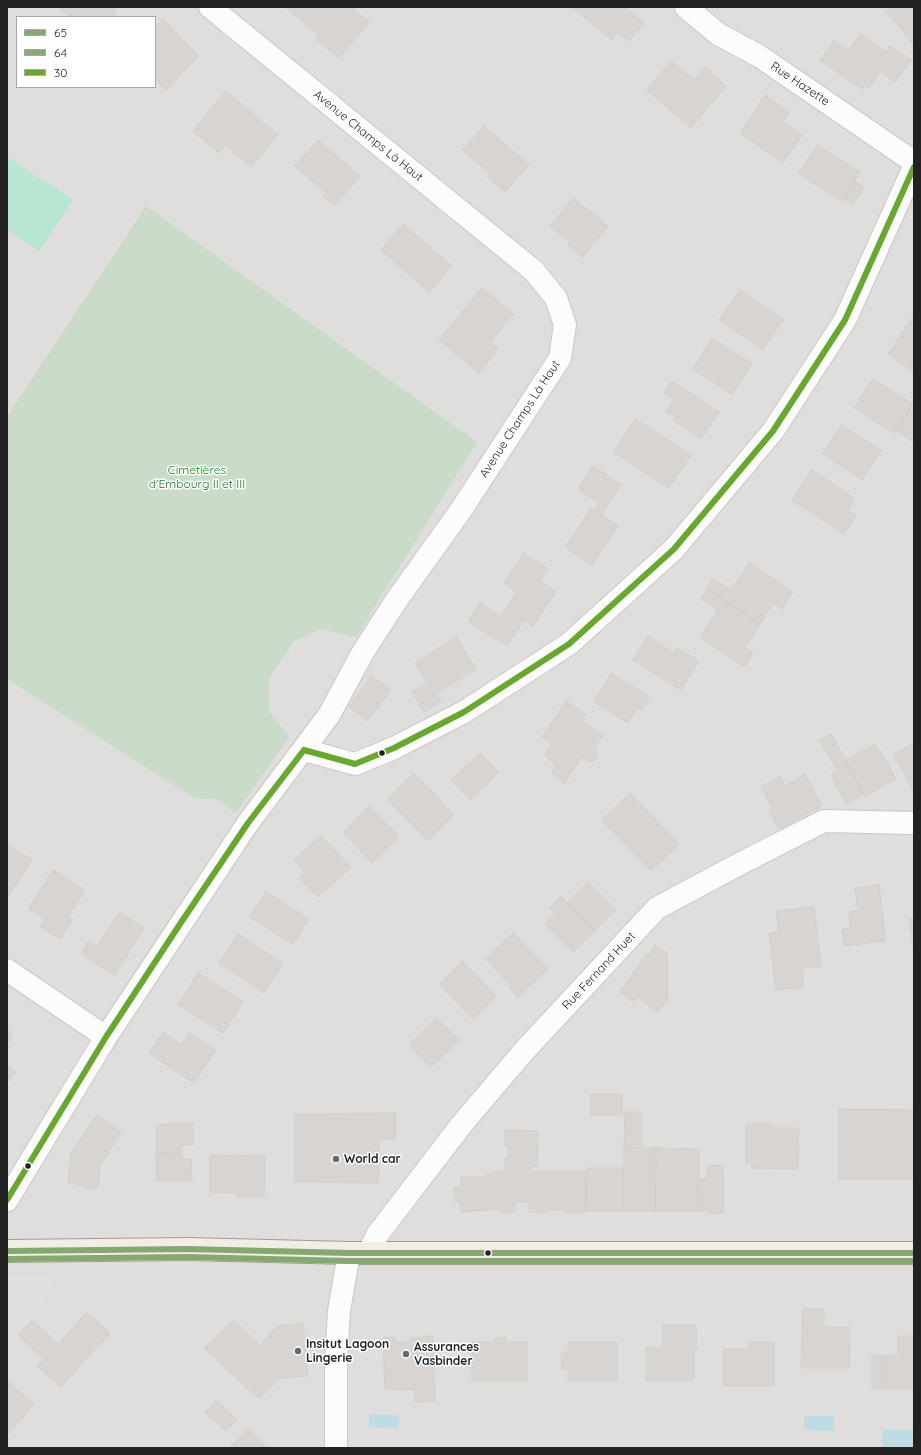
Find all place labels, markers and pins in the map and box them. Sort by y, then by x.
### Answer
unlabelled marker [377,748,387,758]
place label: World car [344,1152,401,1166]
marker: World car [331,1154,341,1164]
unlabelled marker [23,1161,33,1171]
unlabelled marker [483,1248,493,1258]
place label: Insitut Lagoon Lingerie [306,1337,389,1365]
place label: Assurances Vasbinder [414,1340,479,1368]
marker: Insitut Lagoon Lingerie [293,1346,303,1356]
marker: Assurances Vasbinder [401,1349,411,1359]

